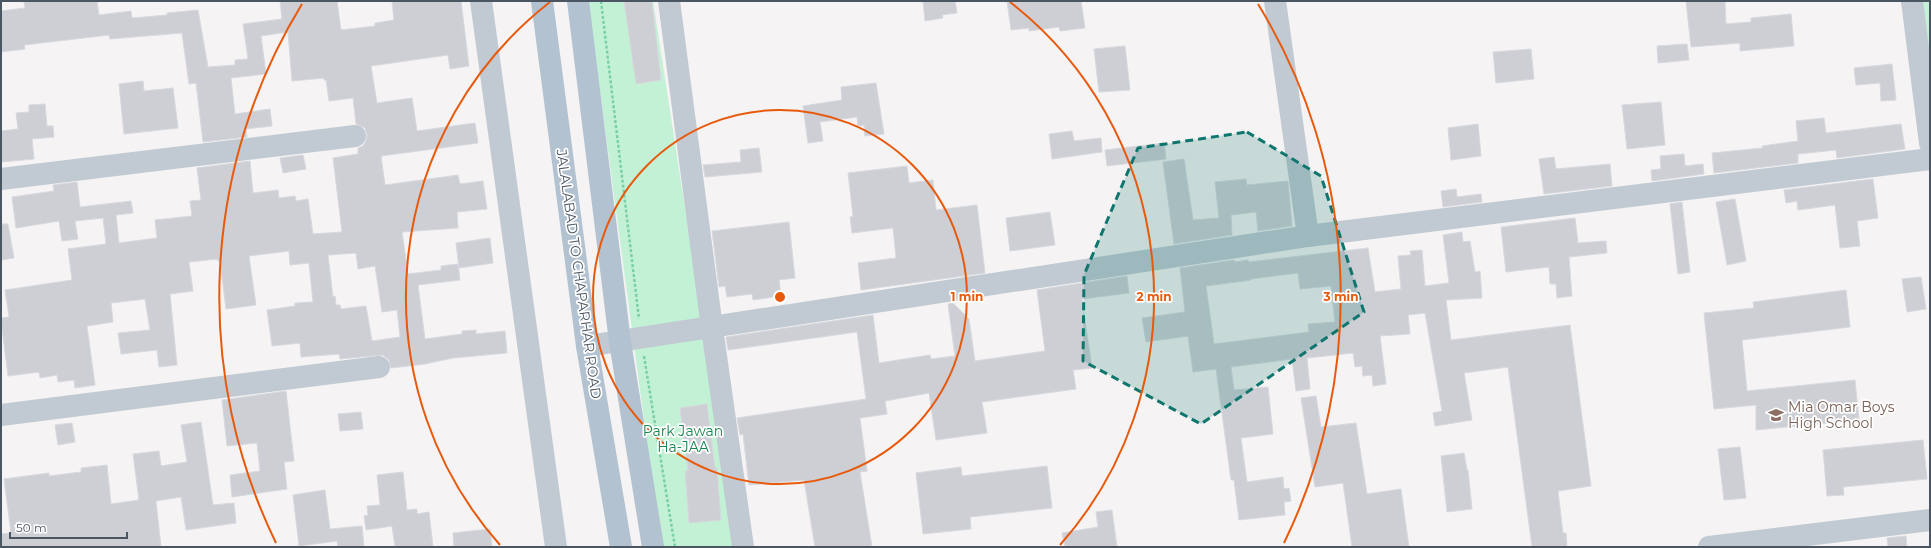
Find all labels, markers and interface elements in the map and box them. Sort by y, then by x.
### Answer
street label: JALALABAD TO CHAPARHAR ROAD [552,147,605,400]
text: 1 min [951,289,983,304]
text: 2 min [1137,289,1171,304]
text: 3 min [1323,289,1359,304]
centre of rings [773,290,787,304]
place label: Mia Omar Boys High School [1788,398,1895,432]
school or university icon: Mia Omar Boys High School [1767,406,1785,424]
park label: Park Jawan Ha-JAA [643,422,723,456]
scale bar [10,514,127,540]
text: 50 m [16,520,47,535]

